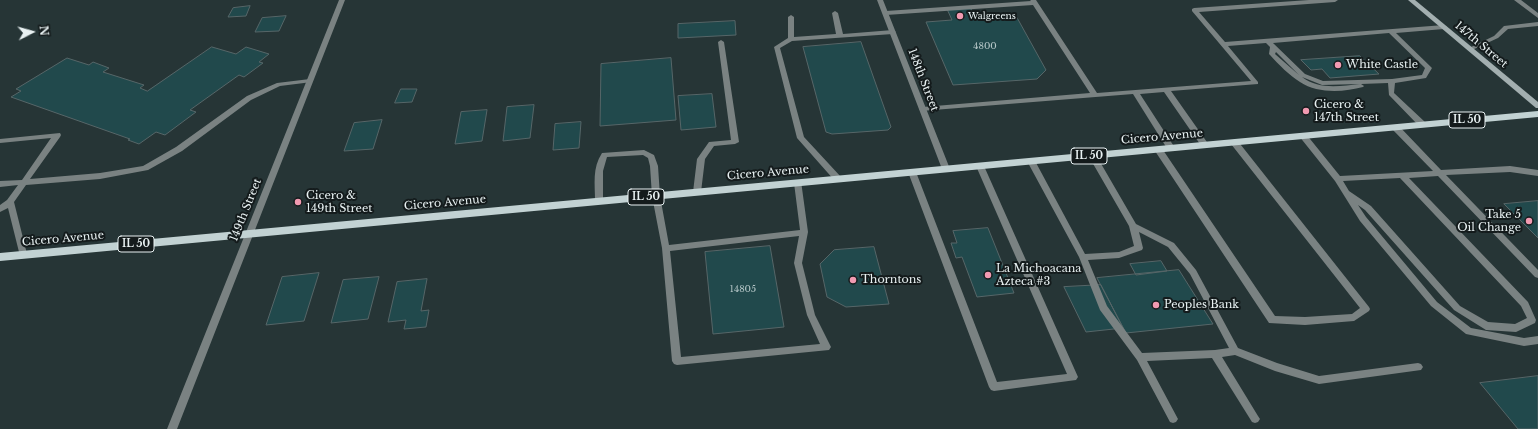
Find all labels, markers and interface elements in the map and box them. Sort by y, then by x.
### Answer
marker: Walgreens [955,11,965,21]
place label: Walgreens [968,11,1016,21]
north arrow [12,12,52,52]
street label: 147th Street [1452,19,1510,71]
text: N [36,25,51,37]
house number: 4800 [973,41,997,51]
street label: 148th Street [905,47,941,113]
place label: White Castle [1346,58,1418,72]
marker: White Castle [1333,60,1343,70]
place label: Cicero & 147th Street [1314,98,1379,124]
marker: Cicero & 147th Street [1301,106,1311,116]
road number: IL 50 [1449,112,1485,128]
street label: Cicero Avenue [1121,127,1203,147]
road number: IL 50 [1071,148,1107,164]
street label: Cicero Avenue [727,163,809,183]
street label: 149th Street [227,177,265,243]
place label: Cicero & 149th Street [306,189,372,215]
road number: IL 50 [628,189,664,205]
street label: Cicero Avenue [404,193,486,213]
marker: Cicero & 149th Street [293,197,303,207]
place label: Take 5 Oil Change [1457,208,1521,234]
marker: Take 5 Oil Change [1524,216,1534,226]
street label: Cicero Avenue [22,229,104,249]
road number: IL 50 [118,236,154,252]
place label: La Michoacana Azteca #3 [996,262,1081,288]
marker: La Michoacana Azteca #3 [983,270,993,280]
place label: Thorntons [861,273,921,287]
marker: Thorntons [848,275,858,285]
house number: 14805 [730,284,756,294]
place label: Peoples Bank [1164,298,1239,312]
marker: Peoples Bank [1151,300,1161,310]

